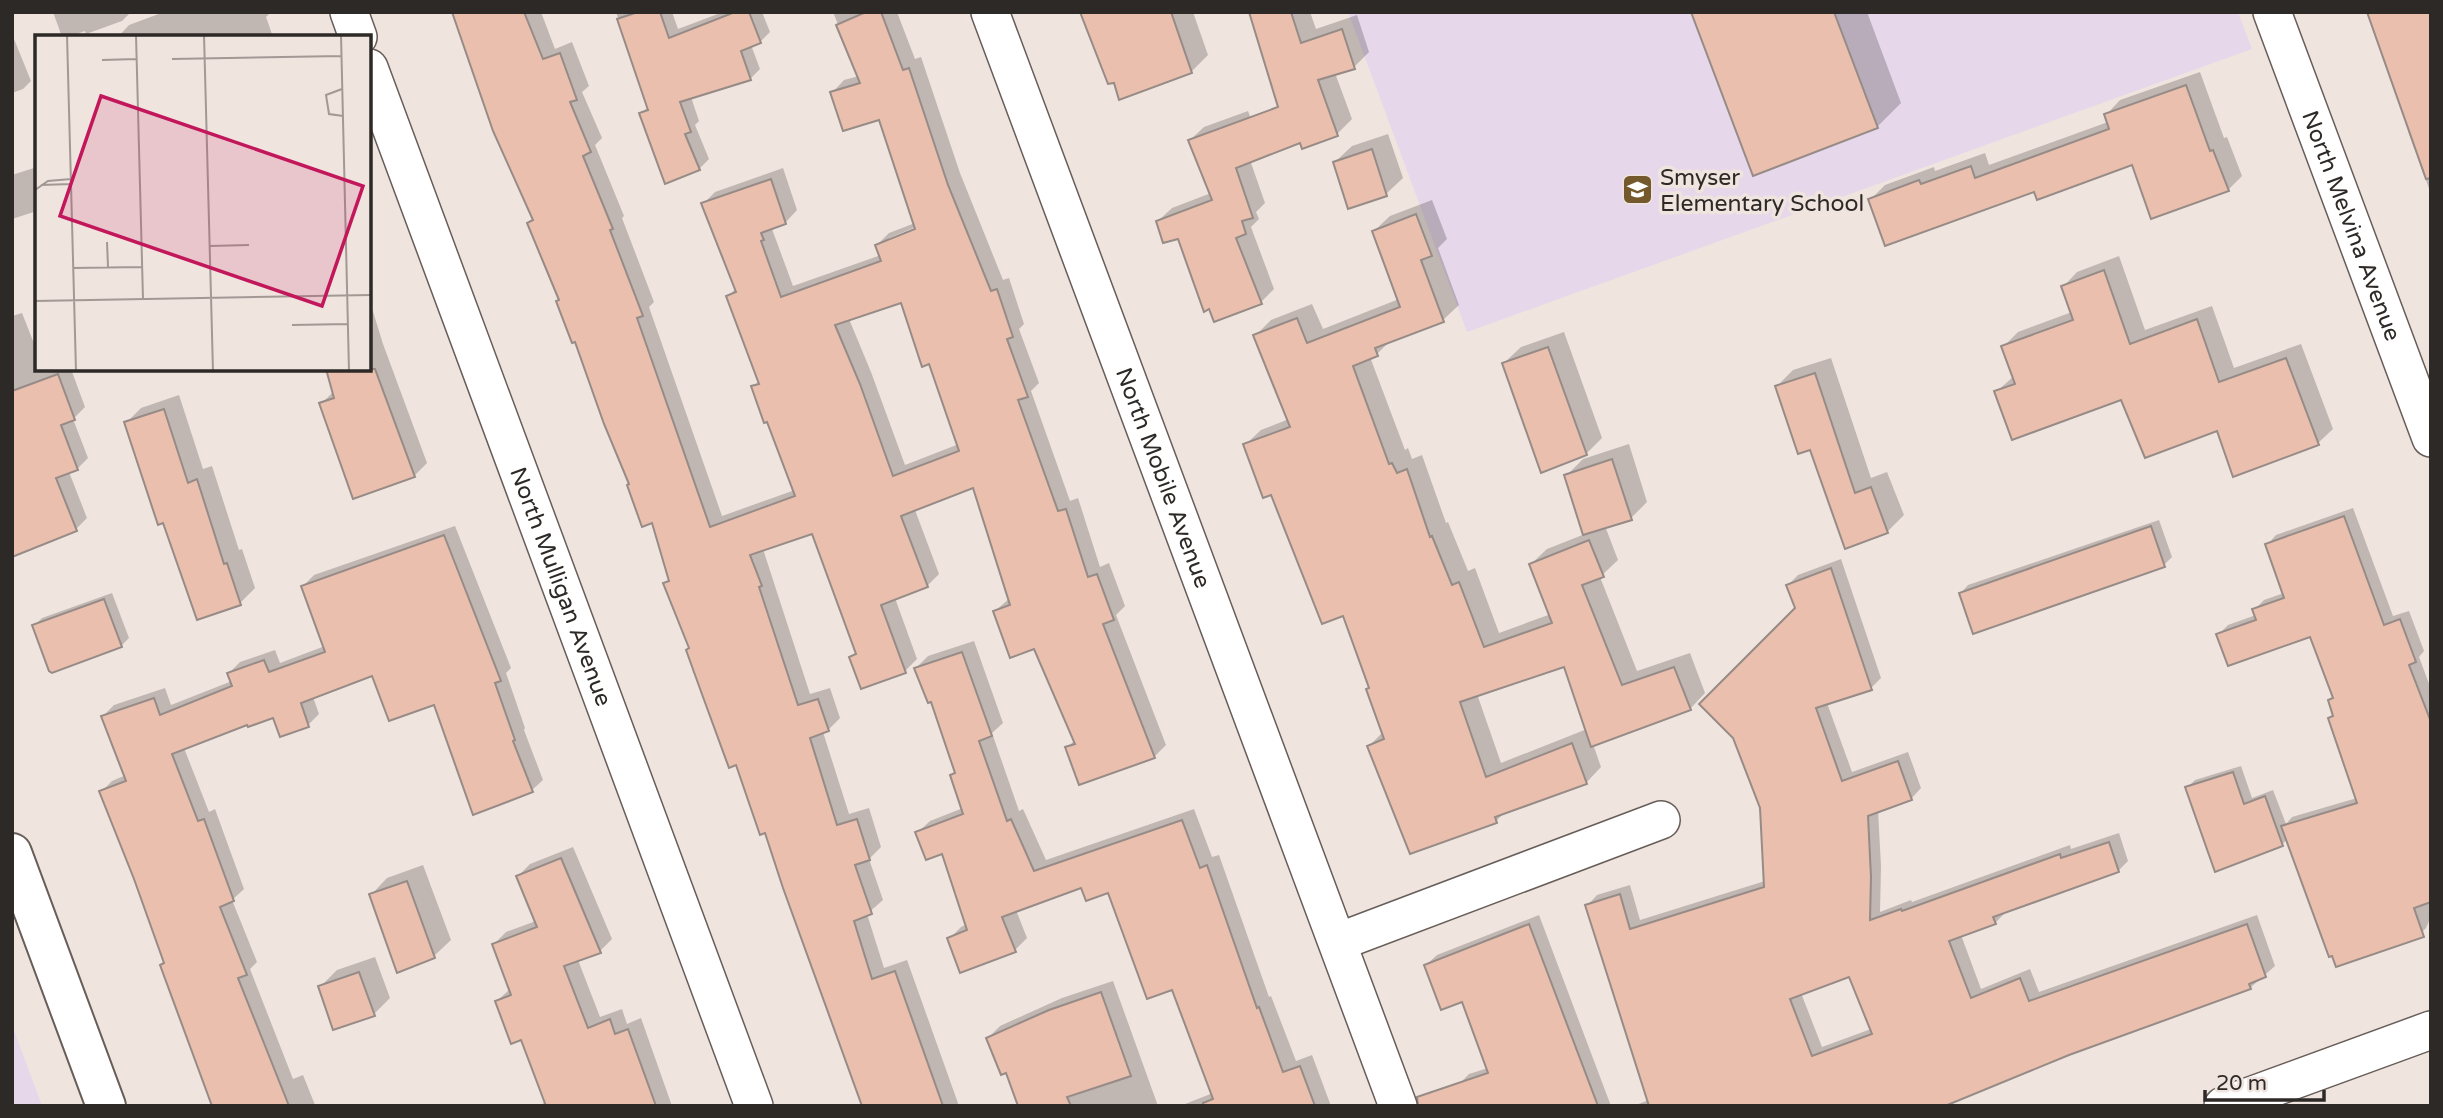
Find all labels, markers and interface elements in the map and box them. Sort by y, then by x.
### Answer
inset map [35,35,371,371]
street label: North Melvina Avenue [2295,107,2407,345]
place label: Smyser Elementary School [1660,164,1864,218]
school or university icon: Smyser Elementary School [1620,173,1654,207]
street label: North Mobile Avenue [1109,364,1217,592]
street label: North Mulligan Avenue [503,463,617,710]
scale bar [2205,1058,2324,1102]
text: 20 m [2216,1071,2267,1096]

